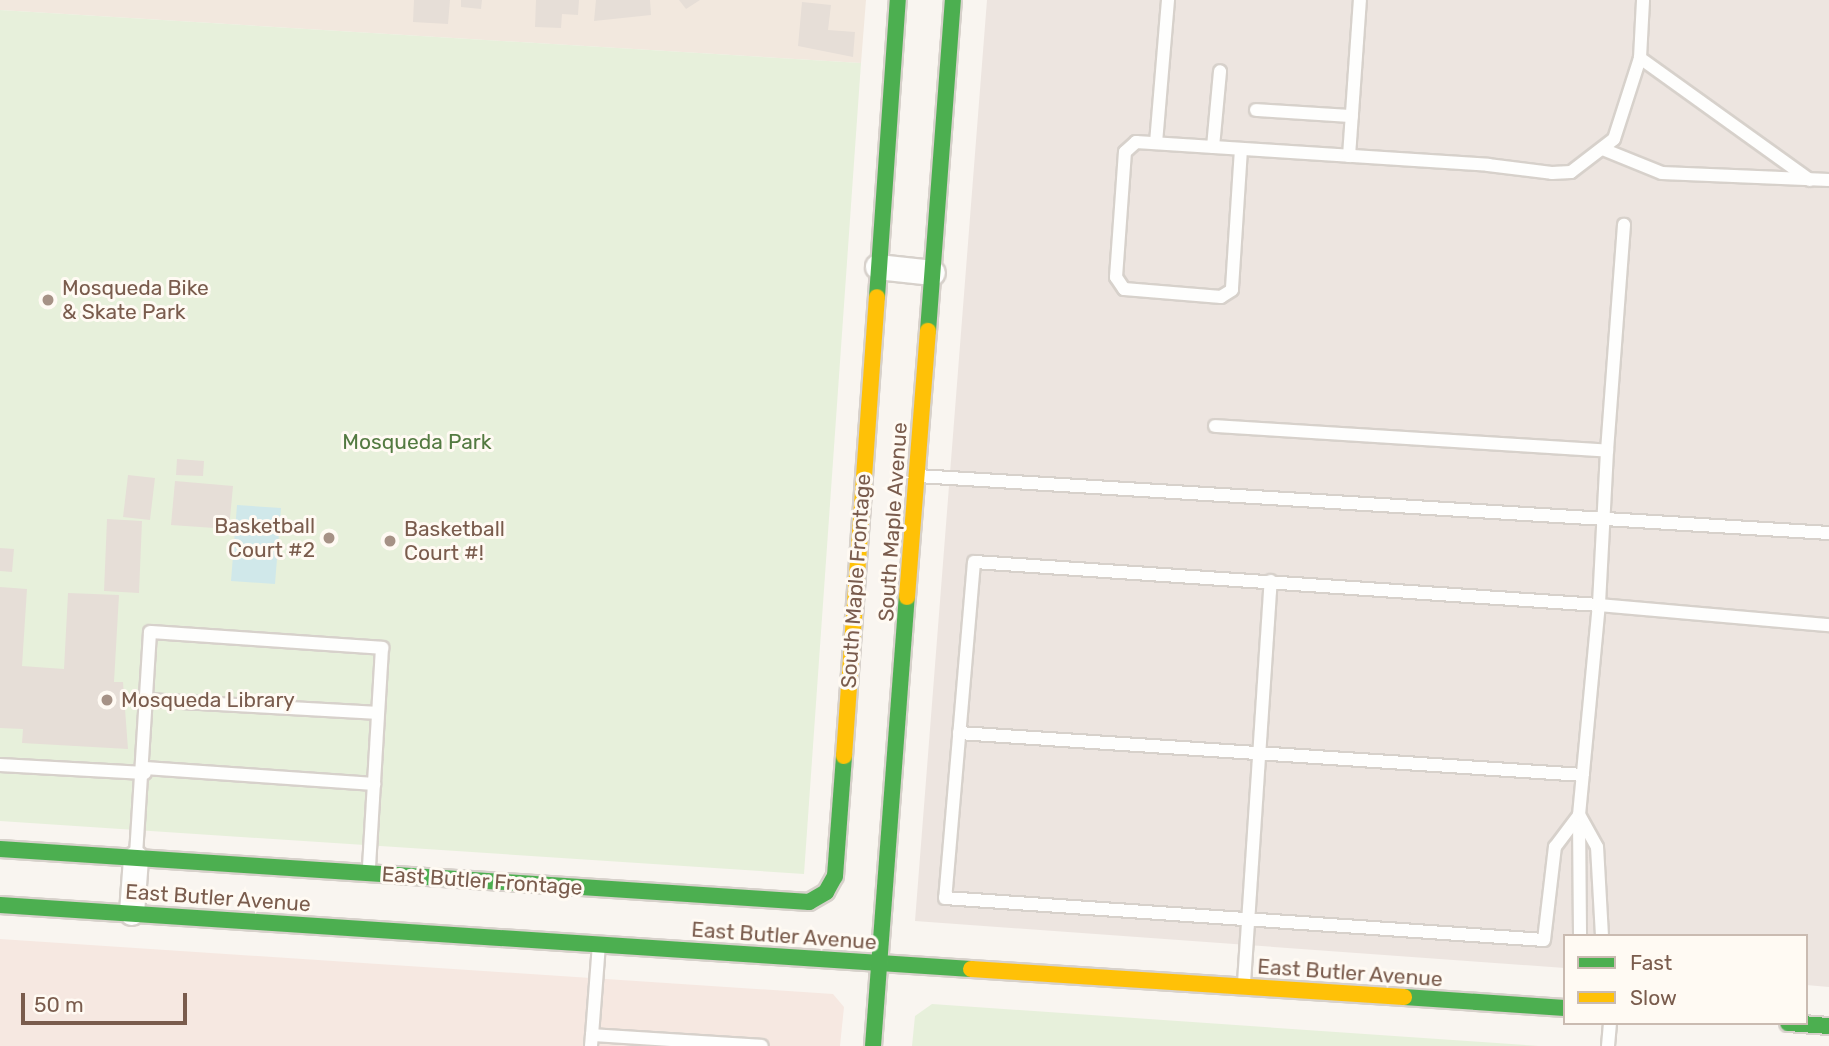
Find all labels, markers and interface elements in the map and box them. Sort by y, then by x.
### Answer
place label: Mosqueda Bike & Skate Park [62,275,209,325]
marker: Mosqueda Bike & Skate Park [40,292,56,308]
street label: South Maple Avenue [873,421,913,623]
park label: Mosqueda Park [342,429,492,455]
street label: South Maple Frontage [836,473,876,689]
place label: Basketball Court #2 [214,513,315,563]
place label: Basketball Court #! [404,516,505,566]
marker: Basketball Court #2 [321,530,337,546]
marker: Basketball Court #! [382,533,398,549]
place label: Mosqueda Library [121,687,295,713]
marker: Mosqueda Library [99,692,115,708]
street label: East Butler Frontage [381,861,583,901]
street label: East Butler Avenue [124,879,312,917]
street label: East Butler Avenue [690,917,878,955]
legend [1563,934,1808,1025]
text: Fast [1630,950,1672,975]
street label: East Butler Avenue [1256,954,1444,992]
scale bar [24,979,191,1023]
text: Slow [1630,985,1677,1010]
text: 50 m [34,992,84,1017]

